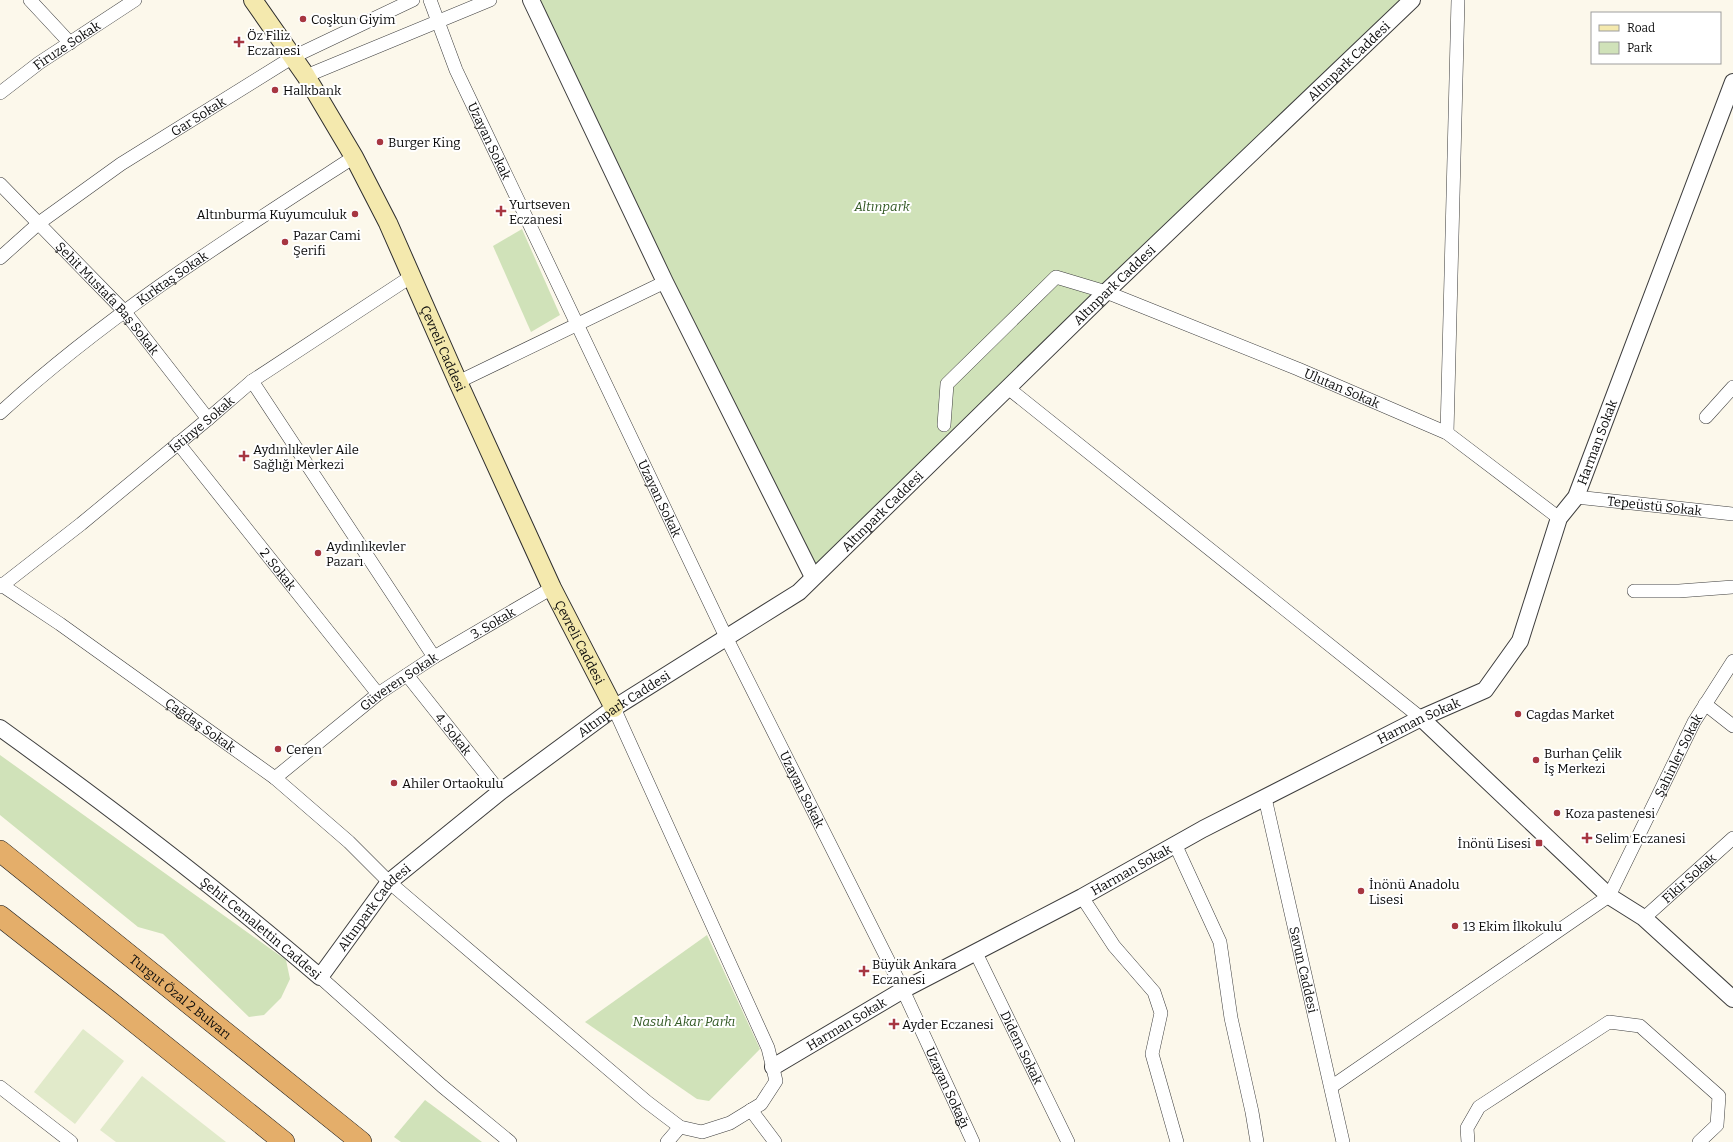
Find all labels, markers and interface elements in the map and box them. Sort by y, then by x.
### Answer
place label: Coşkun Giyim [311,12,396,27]
legend [1591,12,1721,64]
marker: Coşkun Giyim [298,14,308,24]
street label: Firuze Sokak [30,18,104,73]
street label: Altınpark Caddesi [1304,18,1393,104]
text: Road [1627,21,1655,35]
place label: Öz Filiz Eczanesi [247,28,300,58]
marker: Öz Filiz Eczanesi [234,37,244,47]
text: Park [1627,41,1653,55]
place label: Halkbank [283,83,342,98]
marker: Halkbank [270,85,280,95]
street label: Gar Sokak [168,94,229,139]
street label: Uzayan Sokak [464,100,514,183]
place label: Burger King [388,135,461,150]
marker: Burger King [375,137,385,147]
place label: Yurtseven Eczanesi [509,197,571,227]
park label: Altınpark [853,199,911,214]
marker: Yurtseven Eczanesi [496,206,506,216]
place label: Altınburma Kuyumculuk [196,207,348,222]
marker: Altınburma Kuyumculuk [350,209,360,219]
place label: Pazar Cami Şerifi [293,228,361,258]
marker: Pazar Cami Şerifi [280,237,290,247]
street label: Şehit Mustafa Baş Sokak [53,239,162,358]
street label: Altınpark Caddesi [1070,242,1159,328]
street label: Kırktaş Sokak [134,248,211,308]
street label: Çevreli Caddesi [417,303,468,394]
street label: Ulutan Sokak [1302,366,1383,412]
street label: İstinye Sokak [166,393,238,456]
street label: Harman Sokak [1574,397,1620,487]
place label: Aydınlıkevler Aile Sağlığı Merkezi [253,442,359,472]
marker: Aydınlıkevler Aile Sağlığı Merkezi [238,450,250,462]
street label: Uzayan Sokak [635,457,685,540]
street label: Altınpark Caddesi [839,468,926,554]
street label: Tepeüstü Sokak [1606,493,1703,519]
place label: Aydınlıkevler Pazarı [326,539,406,569]
street label: 2 .Sokak [257,545,299,594]
marker: Aydınlıkevler Pazarı [313,548,323,558]
street label: Çevreli Caddesi [552,598,607,687]
street label: 3. Sokak [468,604,518,642]
street label: Güveren Sokak [357,649,441,714]
street label: Altınpark Caddesi [575,668,673,740]
street label: Çağdaş Sokak [162,695,239,756]
street label: Harman Sokak [1375,695,1463,747]
place label: Cagdas Market [1526,707,1615,722]
marker: Cagdas Market [1513,709,1523,719]
street label: 4. Sokak [432,710,475,759]
street label: Şahinler Sokak [1652,711,1706,799]
place label: Ceren [286,742,323,757]
marker: Ceren [273,744,283,754]
place label: Burhan Çelik İş Merkezi [1544,746,1623,776]
street label: Uzayan Sokak [776,749,828,831]
marker: Burhan Çelik İş Merkezi [1531,755,1541,765]
place label: Ahiler Ortaokulu [402,776,504,791]
marker: Ahiler Ortaokulu [389,778,399,788]
place label: Koza pastenesi [1565,806,1655,821]
marker: Koza pastenesi [1552,808,1562,818]
place label: Selim Eczanesi [1595,831,1686,846]
marker: Selim Eczanesi [1582,833,1592,843]
place label: İnönü Lisesi [1458,836,1531,851]
marker: İnönü Lisesi [1534,838,1544,848]
street label: Harman Sokak [1088,841,1175,898]
street label: Fikir Sokak [1659,850,1719,906]
street label: Altınpark Caddesi [335,861,414,954]
street label: Şehit Cemalettin Caddesi [197,874,324,983]
place label: İnönü Anadolu Lisesi [1369,877,1459,907]
marker: İnönü Anadolu Lisesi [1356,886,1366,896]
place label: 13 Ekim İlkokulu [1463,919,1562,934]
marker: 13 Ekim İlkokulu [1450,921,1460,931]
street label: Savun Caddesi [1286,925,1321,1014]
street label: Turgut Özal 2 Bulvarı [127,952,234,1042]
place label: Büyük Ankara Eczanesi [872,957,957,987]
marker: Büyük Ankara Eczanesi [859,966,869,976]
street label: Harman Sokak [804,994,889,1053]
street label: Didem Sokak [997,1009,1046,1087]
park label: Nasuh Akar Parkı [633,1014,735,1029]
place label: Ayder Eczanesi [902,1017,994,1032]
marker: Ayder Eczanesi [889,1019,899,1029]
street label: Uzayan Sokağı [922,1045,973,1131]

